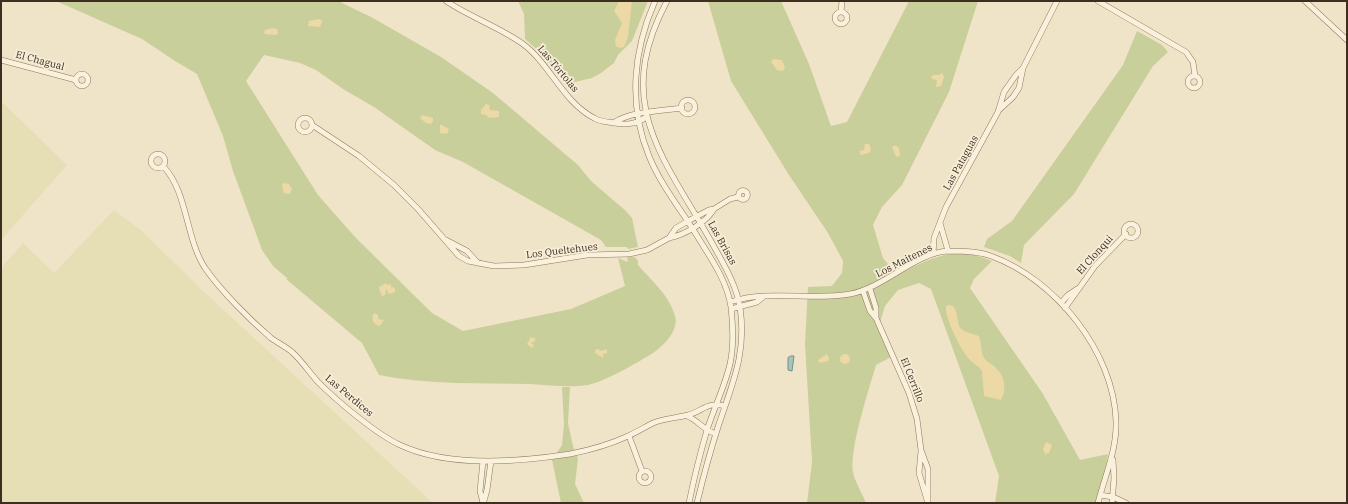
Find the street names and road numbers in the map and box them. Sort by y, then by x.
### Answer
street label: Las Tórtolas [535,43,581,95]
street label: El Chagual [14,49,66,73]
street label: Las Pataguas [941,133,981,193]
street label: Las Brisas [705,219,739,267]
street label: El Clonqui [1074,233,1116,277]
street label: Los Queltehues [526,241,598,261]
street label: Los Maitenes [874,242,934,280]
street label: El Cerrillo [898,356,926,404]
street label: Las Perdices [323,372,375,420]

